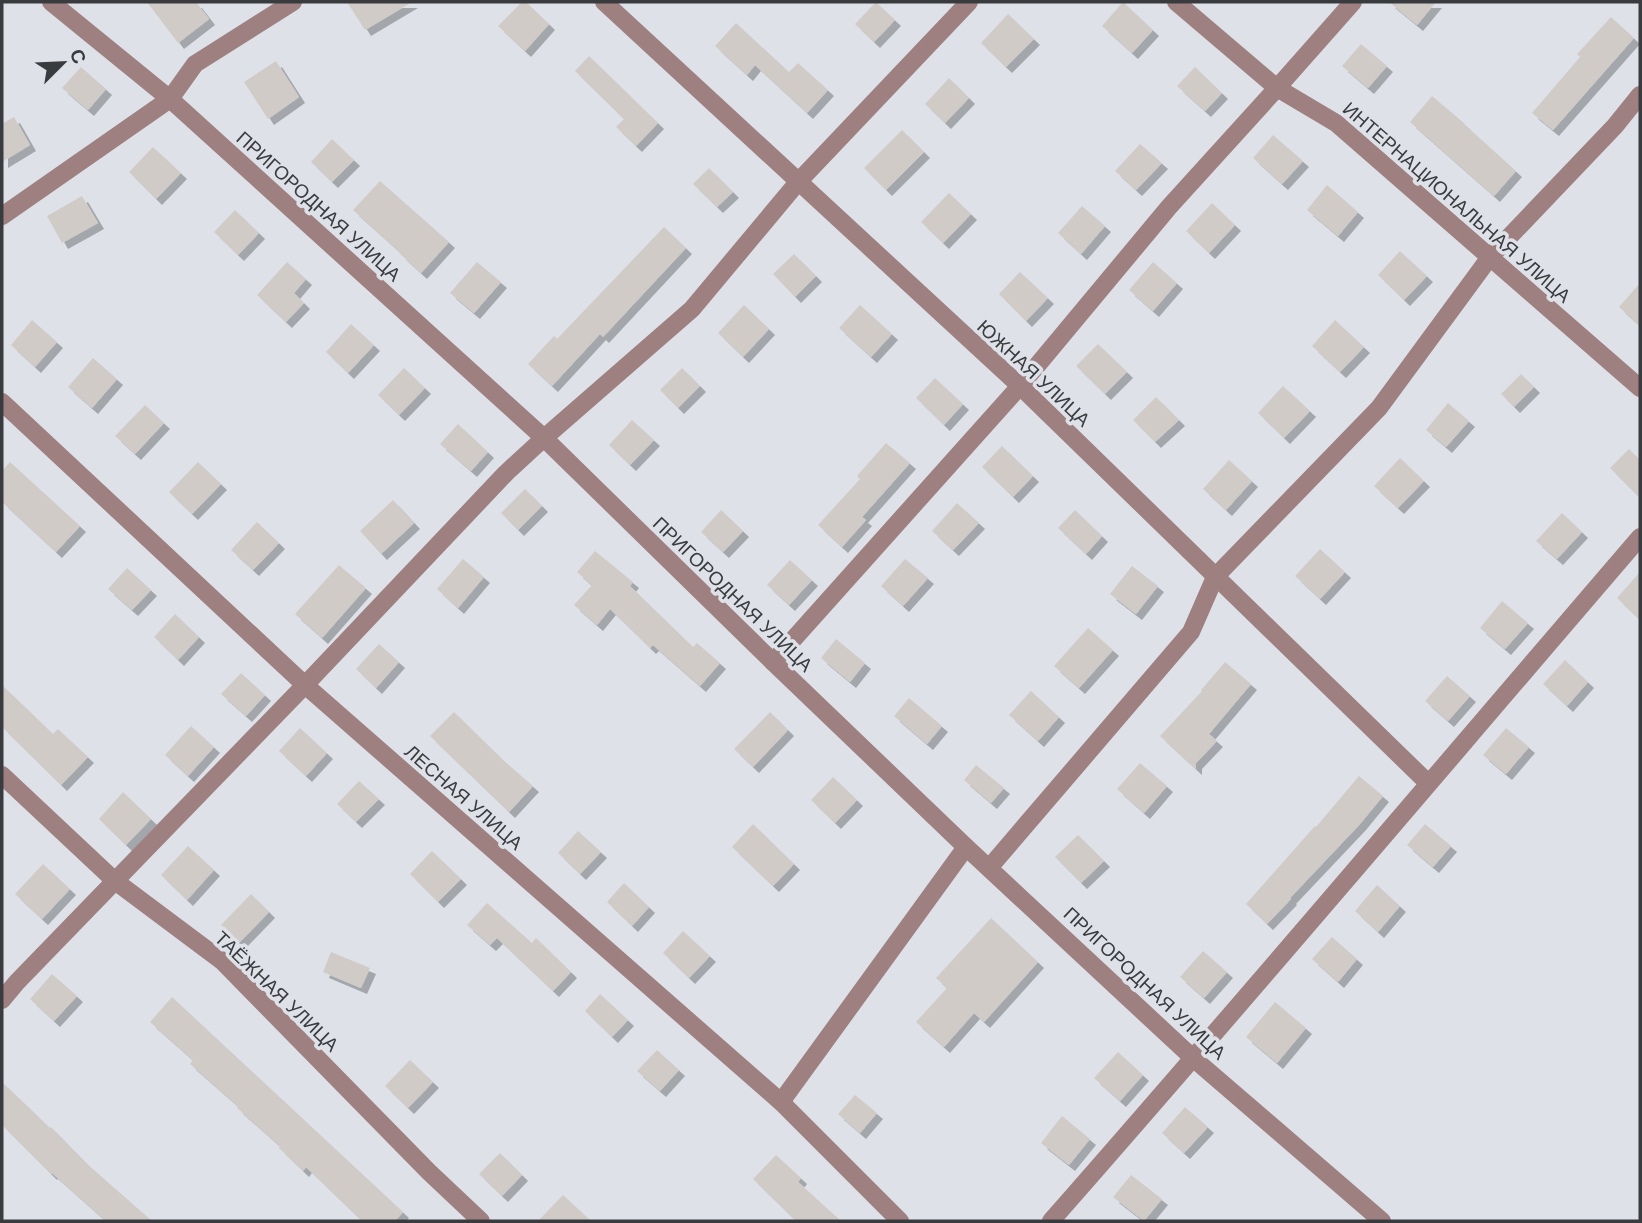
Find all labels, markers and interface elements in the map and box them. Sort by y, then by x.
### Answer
north arrow [28,28,98,98]
text: С [66,46,91,67]
street label: ИНТЕРНАЦИОНАЛЬНАЯ УЛИЦА [1339,98,1575,307]
street label: ПРИГОРОДНАЯ УЛИЦА [232,127,405,286]
street label: ЮЖНАЯ УЛИЦА [973,316,1094,431]
street label: ПРИГОРОДНАЯ УЛИЦА [649,513,817,676]
street label: ЛЕСНАЯ УЛИЦА [401,741,527,854]
street label: ПРИГОРОДНАЯ УЛИЦА [1060,903,1230,1064]
street label: ТАЁЖНАЯ УЛИЦА [211,927,343,1056]

